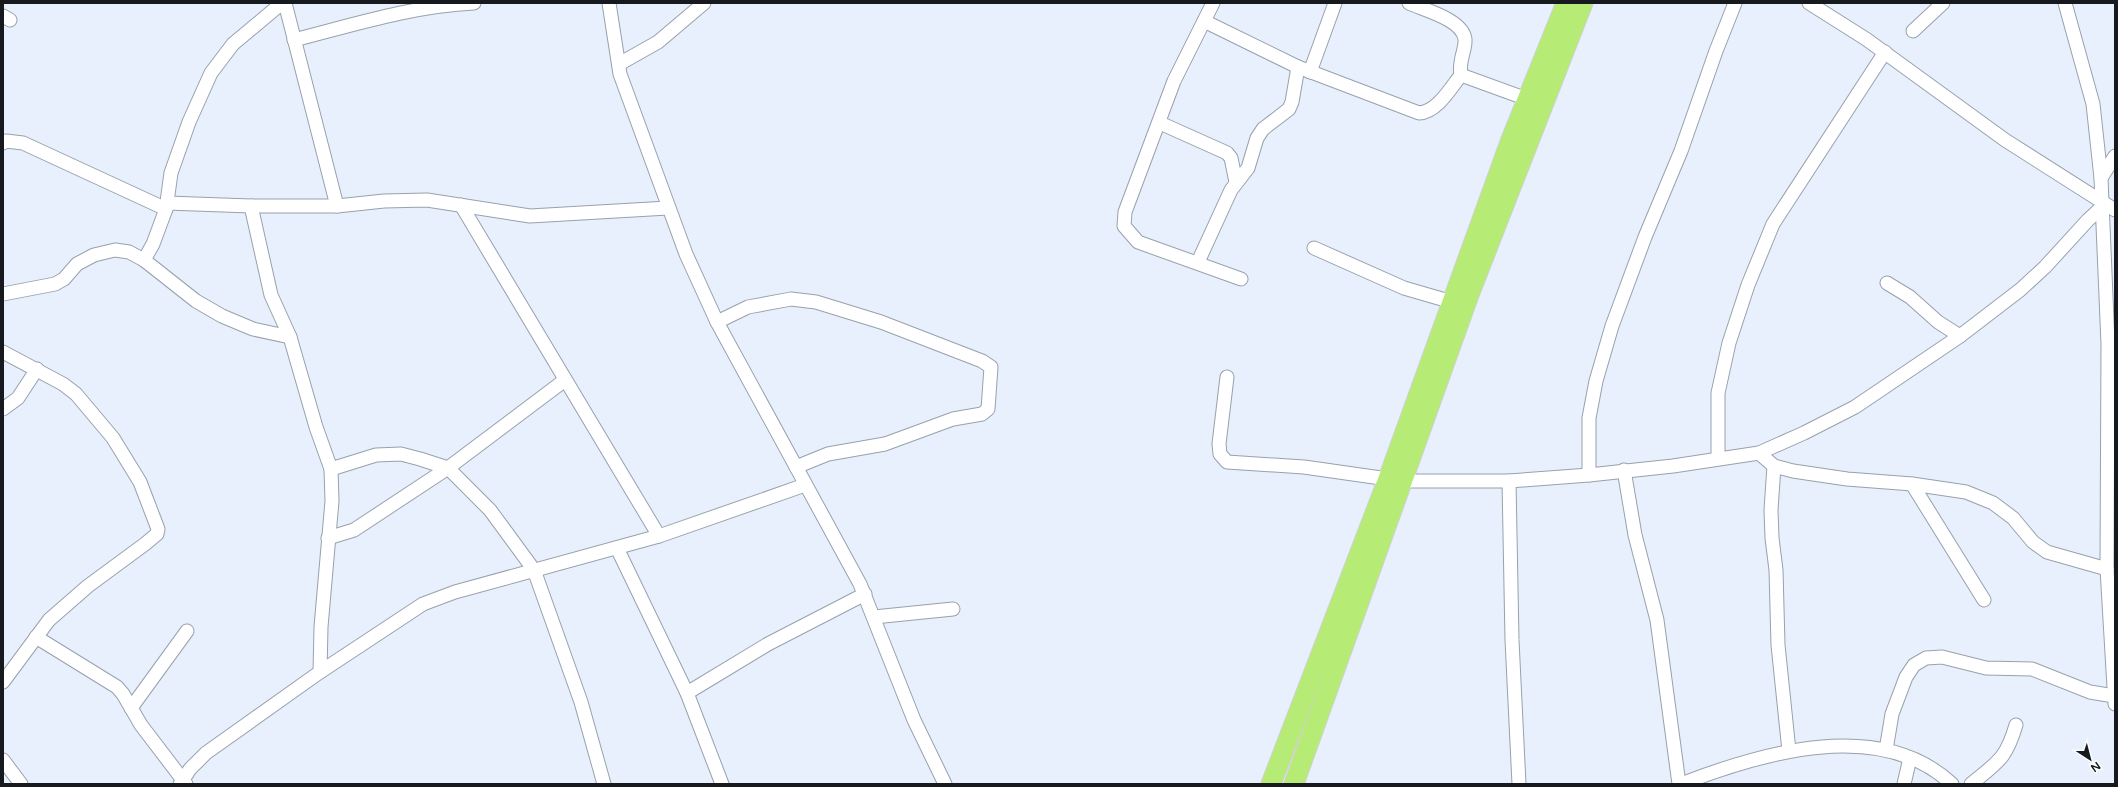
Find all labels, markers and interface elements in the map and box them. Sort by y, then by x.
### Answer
north arrow [2070,739,2110,779]
text: N [2088,759,2103,775]

